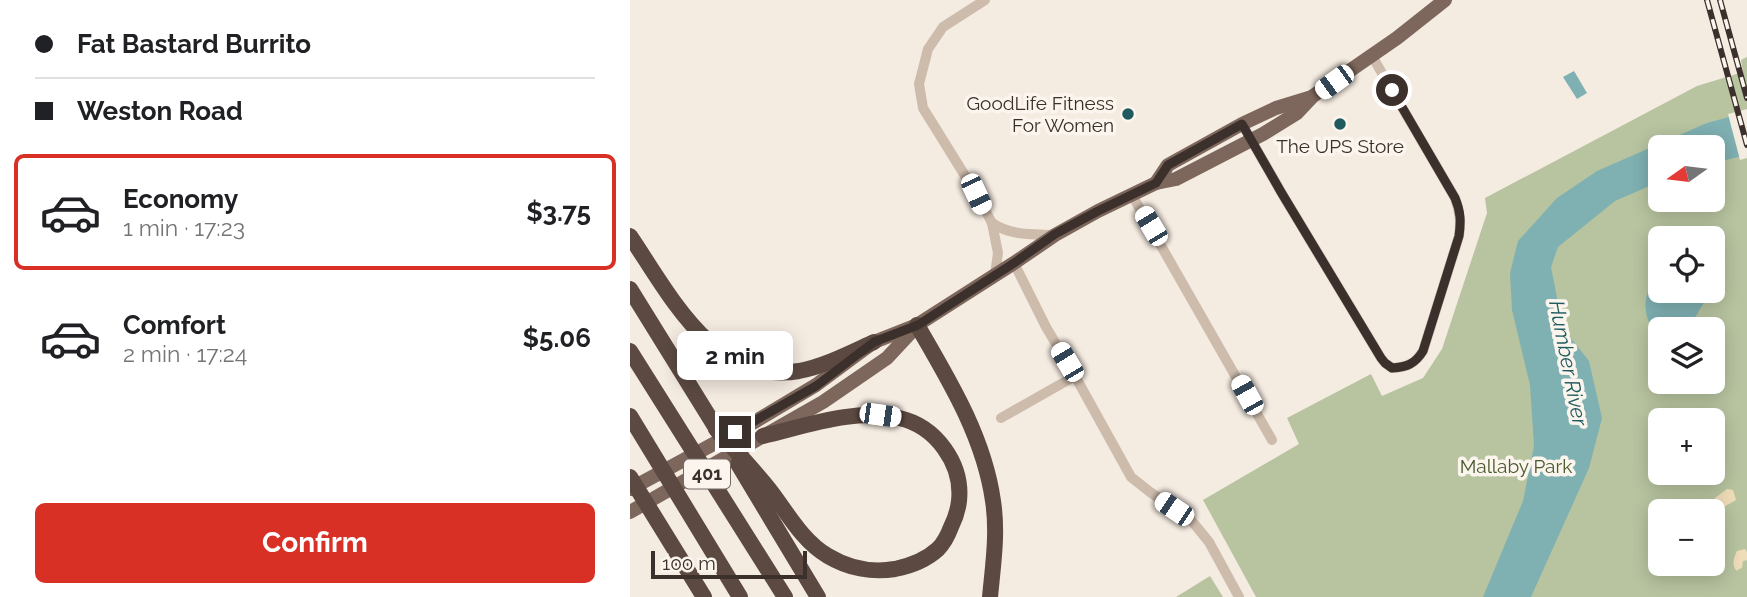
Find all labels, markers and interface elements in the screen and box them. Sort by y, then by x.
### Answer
text: Fat Bastard Burrito [77,29,311,59]
car [1311,61,1358,103]
route start [1376,74,1408,106]
place label: GoodLife Fitness For Women [967,92,1114,136]
text: Weston Road [77,96,243,126]
marker: GoodLife Fitness For Women [1120,106,1136,122]
marker: The UPS Store [1332,116,1348,132]
place label: The UPS Store [1276,135,1404,157]
north arrow [1648,135,1726,212]
map controls [1648,135,1725,576]
car [958,171,995,217]
icon: car [39,181,102,244]
text: Economy [123,184,238,214]
text: $3.75 [526,197,591,227]
car [1132,203,1171,249]
text: 1 min · 17:23 [123,214,245,241]
button: locate [1648,226,1725,303]
water label: Humber River [1544,298,1593,428]
icon: car [39,307,102,370]
text: Comfort [123,310,226,340]
button: layers [1648,317,1725,394]
text: $5.06 [523,323,591,353]
callout: 2 min [677,330,793,380]
car [1048,339,1087,385]
text: 2 min · 17:24 [123,340,247,367]
text: 2 min [705,342,765,369]
car [1228,372,1267,418]
car [858,402,903,428]
button: + [1648,408,1725,485]
route end [719,416,751,448]
park label: Mallaby Park [1460,455,1572,477]
road number: 401 [684,460,730,488]
car [1151,489,1198,529]
button: − [1648,499,1725,576]
button: Confirm [35,503,595,583]
scale bar [651,548,807,580]
text: 100 m [662,552,716,574]

